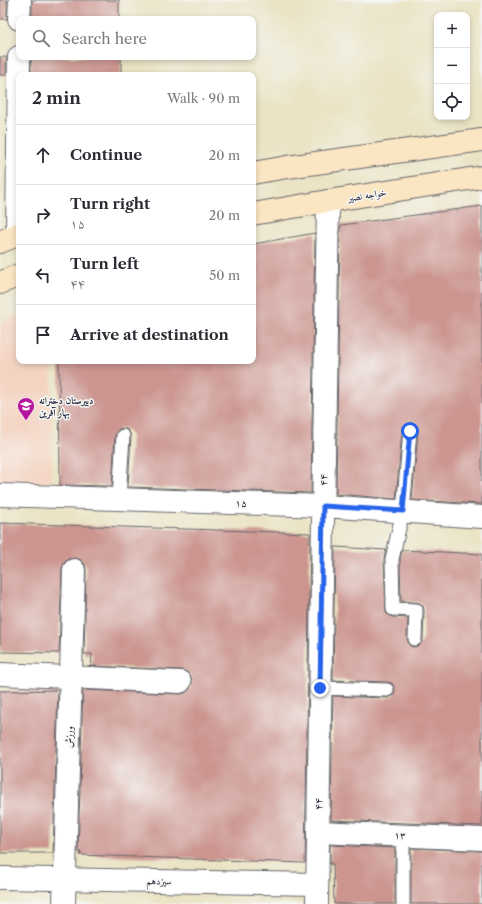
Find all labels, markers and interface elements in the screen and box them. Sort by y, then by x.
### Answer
map controls [434,12,470,120]
button: + [434,12,470,48]
search box [16,16,256,60]
icon: search [30,27,52,49]
text: Search here [62,29,147,48]
button: − [434,48,470,84]
button: locate [434,84,470,120]
text: 2 min [32,88,81,108]
text: Walk · 90 m [167,90,240,106]
icon: ahead [32,144,54,166]
text: Continue [70,145,142,164]
text: 20 m [209,147,240,163]
street label: خواجه نصیر [346,186,387,205]
text: Turn right [70,194,150,213]
icon: right [32,204,54,226]
text: 20 m [209,207,240,223]
text: ۱۵ [70,215,85,231]
text: Turn left [70,254,139,273]
icon: left [32,264,54,286]
text: 50 m [209,267,240,283]
text: ۴۴ [70,275,85,291]
icon: arrive [32,324,54,346]
text: Arrive at destination [70,325,229,344]
place label: دبیرستان دخترانه بهار آفرین [39,394,93,420]
school or university icon: دبیرستان دخترانه بهار آفرین [16,396,36,421]
route start [401,422,419,440]
street label: ۴۴ [316,474,330,486]
street label: ۱۵ [235,496,247,510]
route end [311,679,329,697]
street label: ورزش [62,726,76,748]
street label: ۴۴ [311,798,325,810]
street label: ۱۳ [394,828,406,842]
street label: سیزدهم [146,874,172,891]

